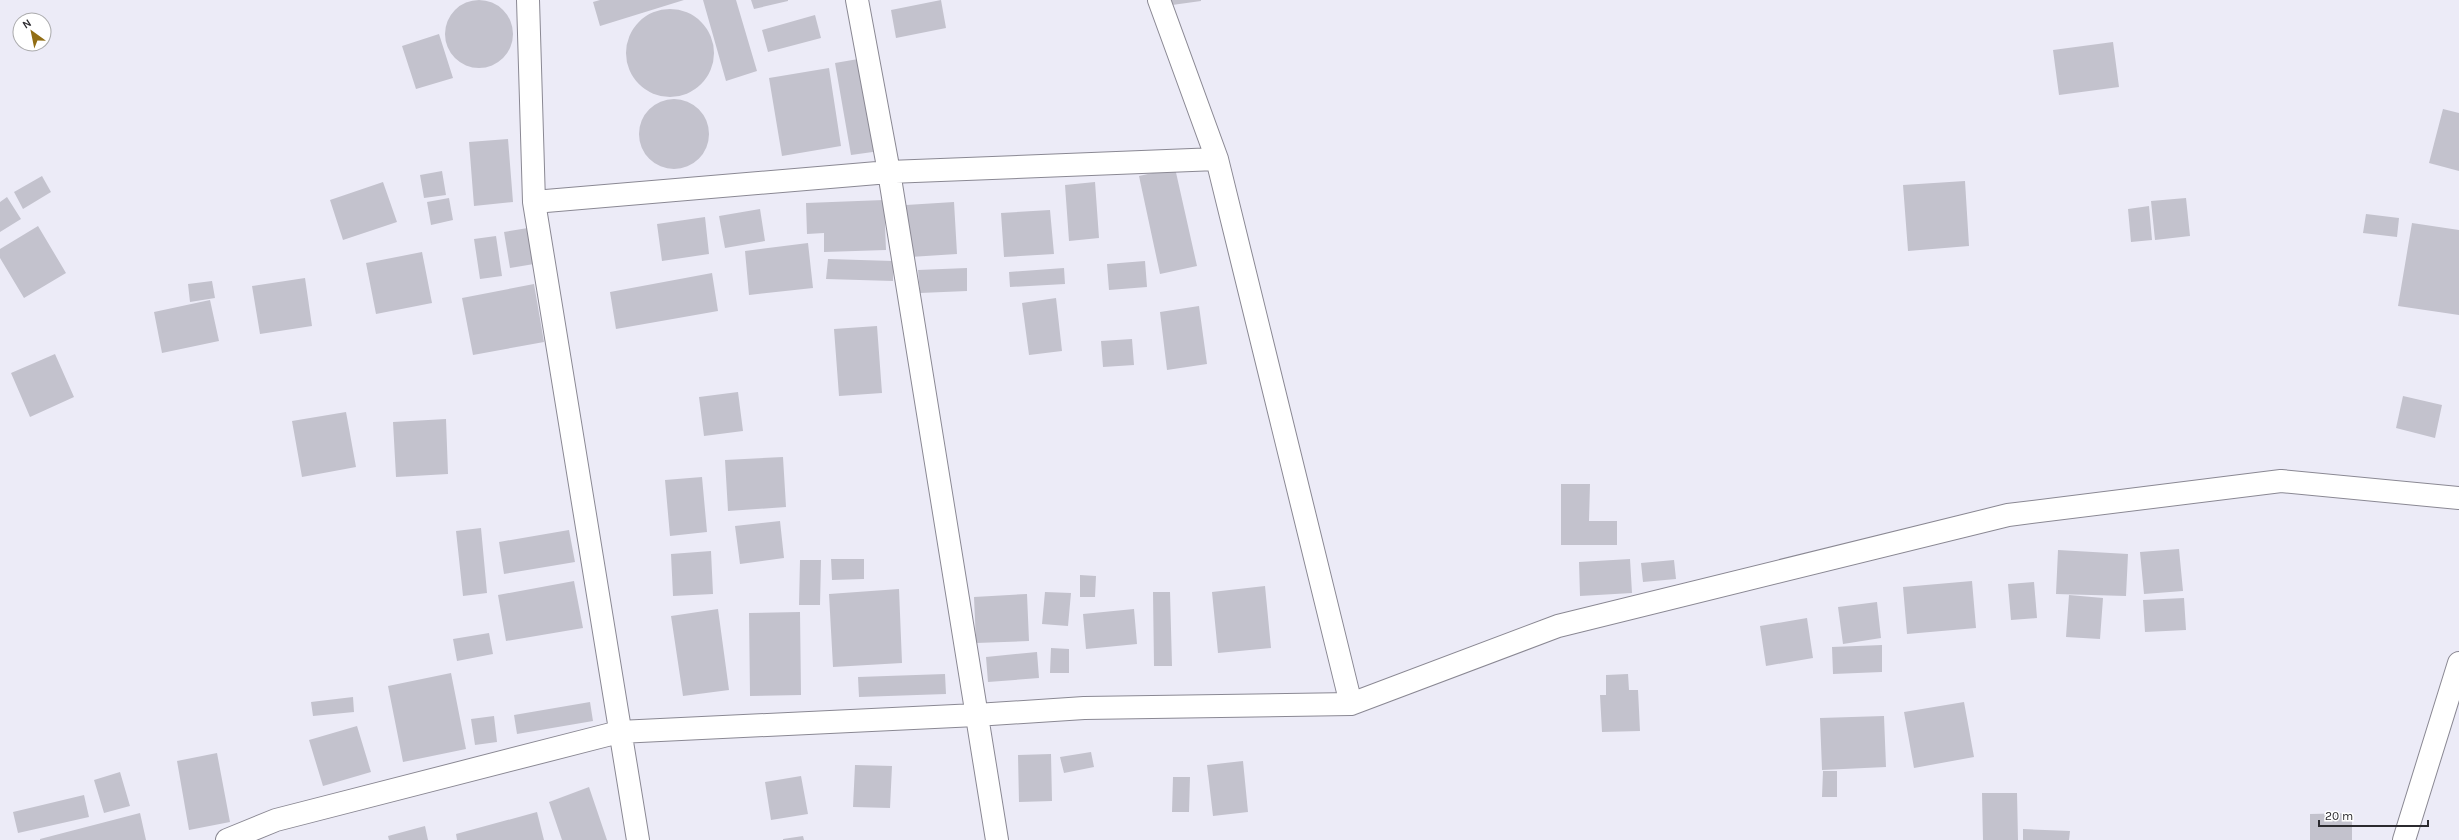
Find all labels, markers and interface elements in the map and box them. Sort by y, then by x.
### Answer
north arrow [12,12,52,52]
text: N [20,16,34,32]
scale bar [2319,802,2428,828]
text: 20 m [2325,809,2353,823]

